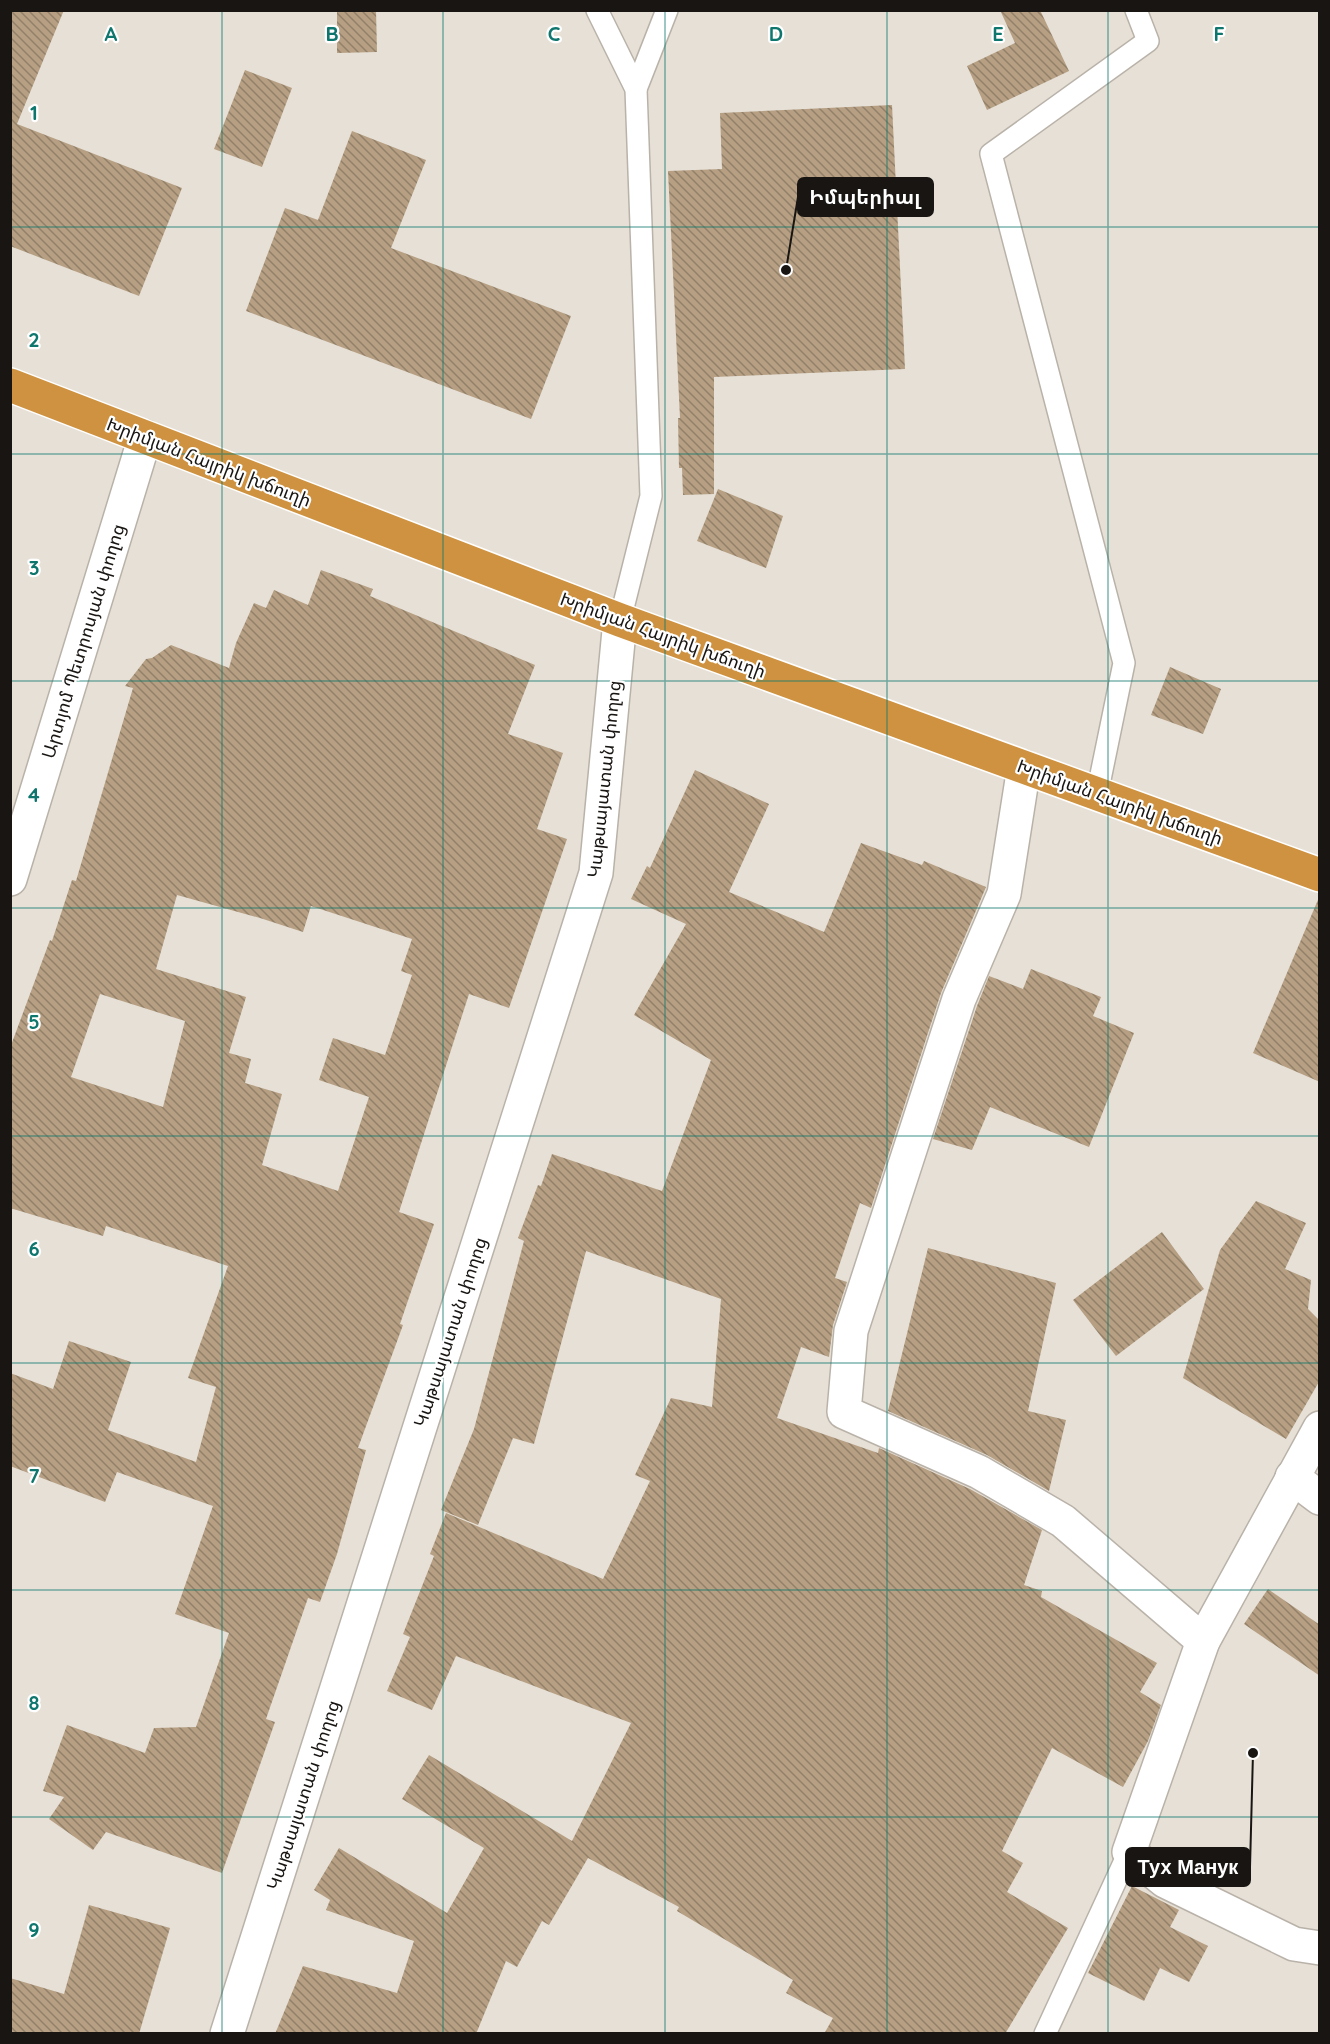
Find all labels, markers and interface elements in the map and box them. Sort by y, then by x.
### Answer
text: A [105,21,118,46]
text: B [325,21,339,46]
text: C [548,21,561,46]
text: D [769,21,783,46]
text: E [992,21,1004,46]
text: F [1213,21,1225,46]
text: 1 [30,100,38,125]
callout: Իմպերիալ [798,178,933,216]
text: Իմպերիալ [809,184,922,209]
text: 2 [28,327,40,352]
street label: Խրիմյան Հայրիկ խճուղի [104,412,314,512]
street label: Արտյոմ Պետրոսյան փողոց [36,521,130,761]
text: 3 [29,555,39,580]
street label: Խրիմյան Հայրիկ խճուղի [557,587,769,683]
street label: Կաթսայատան փողոց [582,679,626,879]
street label: Խրիմյան Հայրիկ խճուղի [1014,754,1226,850]
text: 4 [28,782,40,807]
text: 5 [28,1009,40,1034]
street label: Կաթսայատան փողոց [408,1234,492,1430]
text: 6 [28,1236,40,1261]
text: 7 [29,1463,40,1488]
text: 8 [29,1690,40,1715]
street label: Կաթսայատան փողոց [261,1697,345,1893]
callout: Тух Манук [1126,1848,1250,1886]
text: Тух Манук [1138,1854,1239,1879]
text: 9 [28,1917,40,1942]

